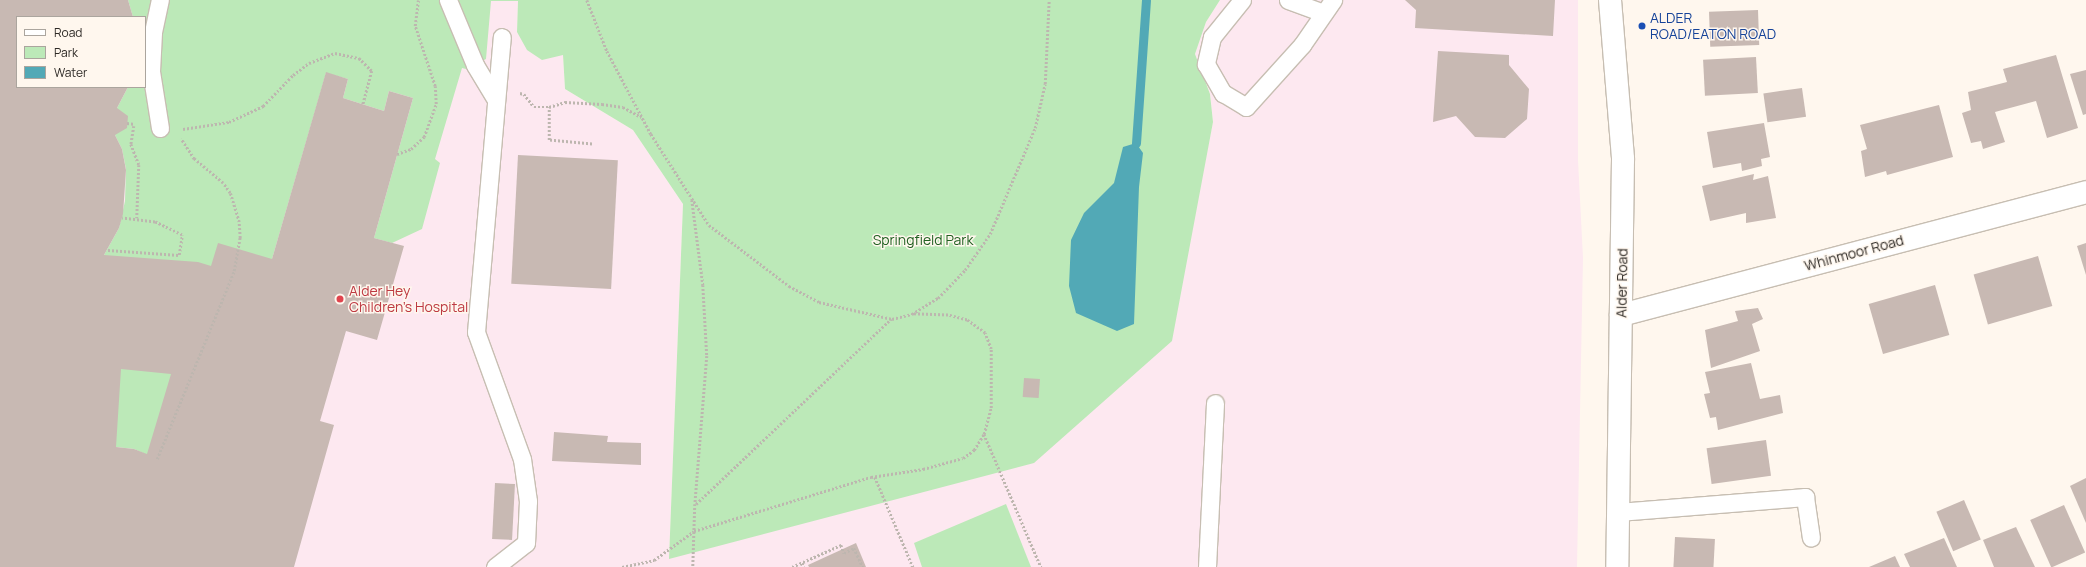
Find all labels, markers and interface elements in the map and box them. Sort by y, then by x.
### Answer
place label: ALDER ROAD/EATON ROAD [1650,10,1776,42]
legend [16,16,146,88]
marker: ALDER ROAD/EATON ROAD [1637,21,1647,31]
text: Road [54,24,82,41]
text: Park [54,44,78,61]
text: Water [54,64,87,81]
park label: Springfield Park [873,232,973,248]
street label: Whinmoor Road [1802,232,1906,274]
street label: Alder Road [1613,248,1631,318]
place label: Alder Hey Children's Hospital [349,283,468,316]
marker: Alder Hey Children's Hospital [334,293,346,305]

